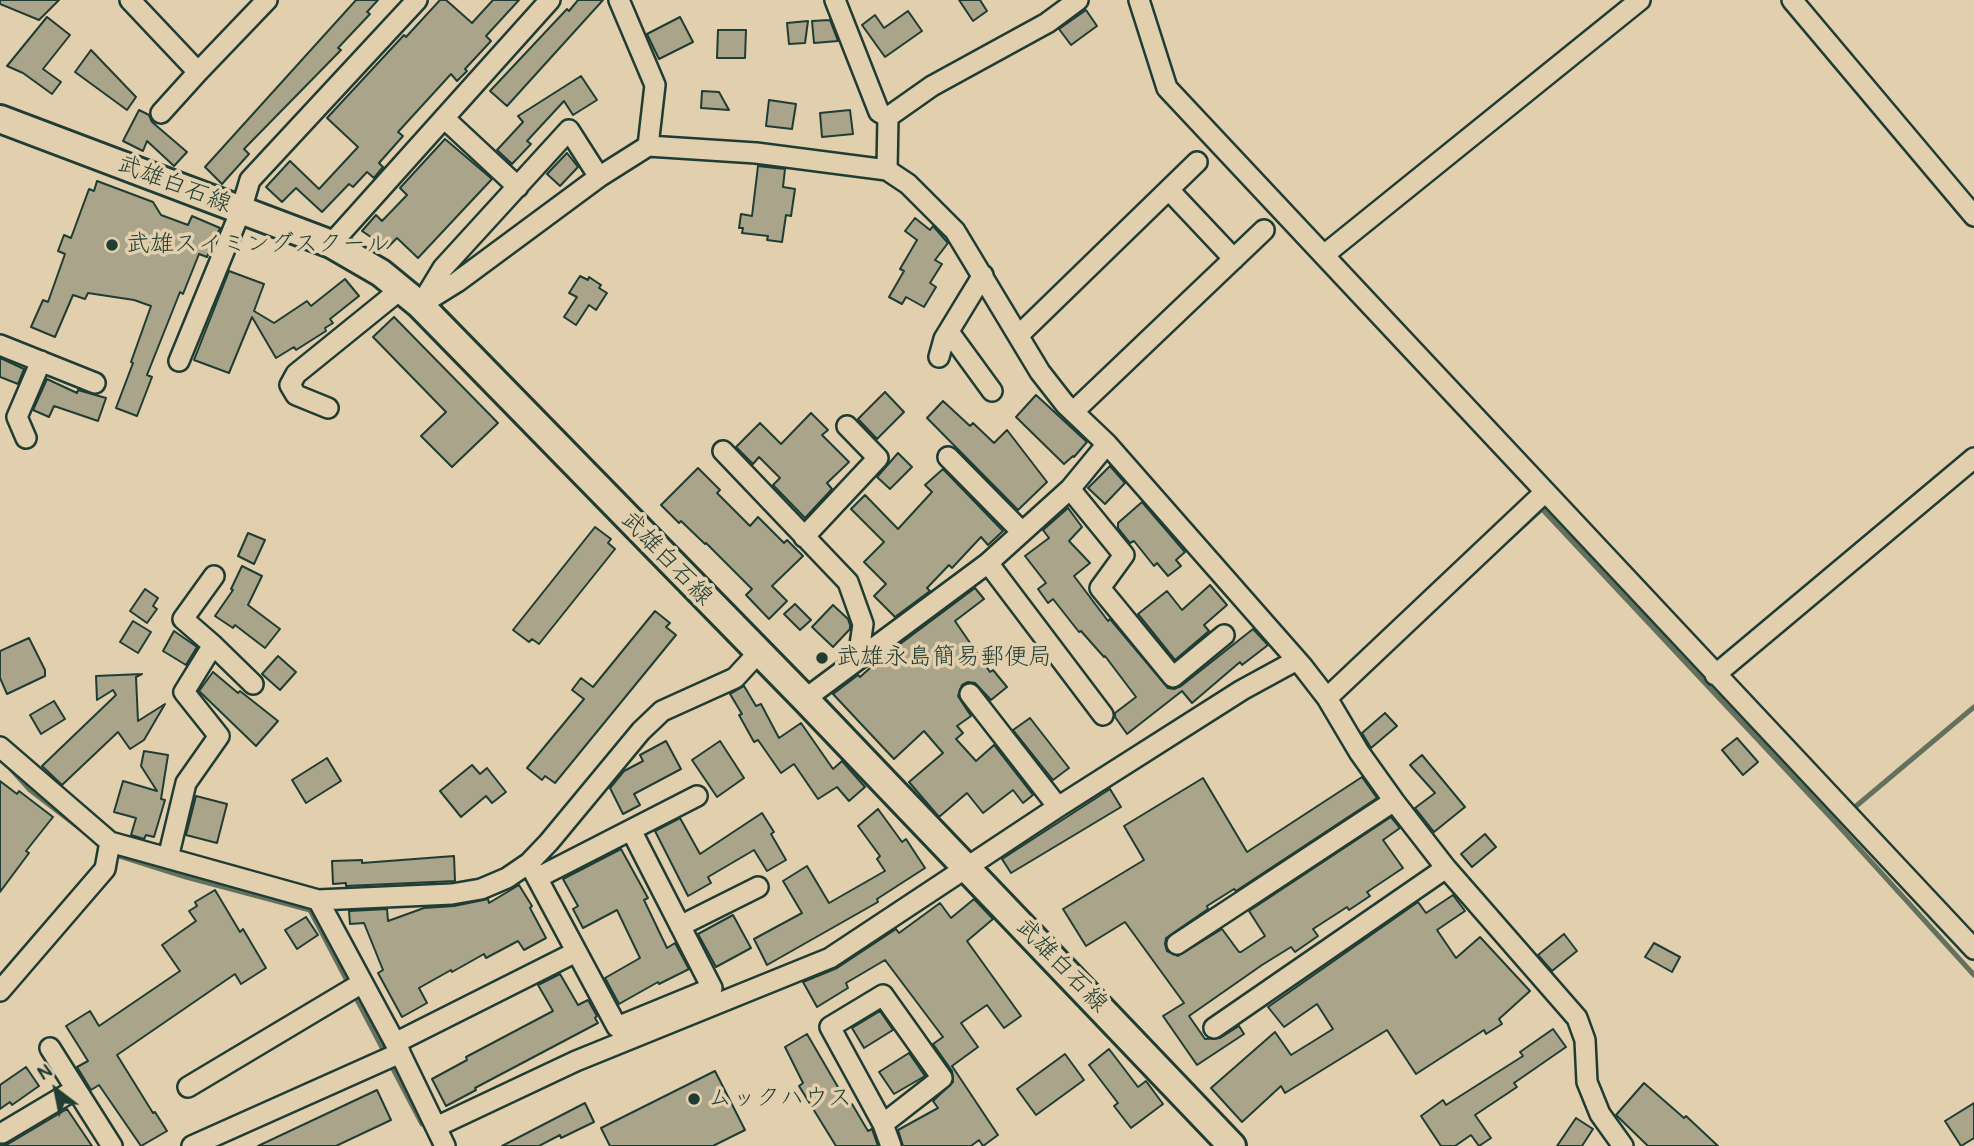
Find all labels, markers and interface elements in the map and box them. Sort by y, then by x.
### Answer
street label: 武雄白石線 [113,150,235,220]
place label: 武雄スイミングスクール [126,231,390,259]
marker: 武雄スイミングスクール [104,237,120,253]
street label: 武雄白石線 [614,506,718,612]
place label: 武雄永島簡易郵便局 [836,644,1052,672]
marker: 武雄永島簡易郵便局 [814,650,830,666]
street label: 武雄白石線 [1009,913,1113,1019]
north arrow [21,1055,91,1125]
text: N [33,1059,57,1086]
place label: ムックハウス [708,1085,852,1113]
marker: ムックハウス [686,1091,702,1107]

